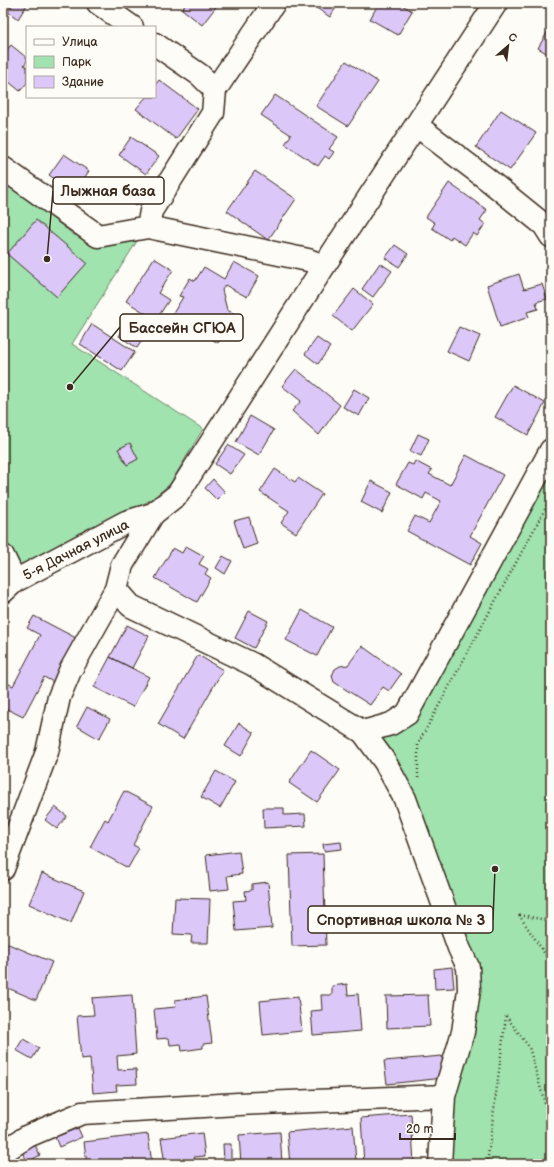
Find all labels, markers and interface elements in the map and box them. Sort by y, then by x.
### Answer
legend [26,26,156,98]
north arrow [488,26,528,66]
text: С [506,30,519,45]
text: Улица [62,35,98,50]
text: Парк [62,55,92,70]
text: Здание [62,75,104,90]
callout: Лыжная база [53,177,164,204]
text: Лыжная база [60,182,156,201]
callout: Бассейн СГЮА [120,314,243,341]
text: Бассейн СГЮА [128,319,236,338]
street label: 5-я Дачная улица [20,516,132,584]
callout: Спортивная школа № 3 [308,906,493,933]
text: Спортивная школа № 3 [317,911,486,930]
scale bar [400,1115,455,1141]
text: 20 m [406,1122,433,1137]

